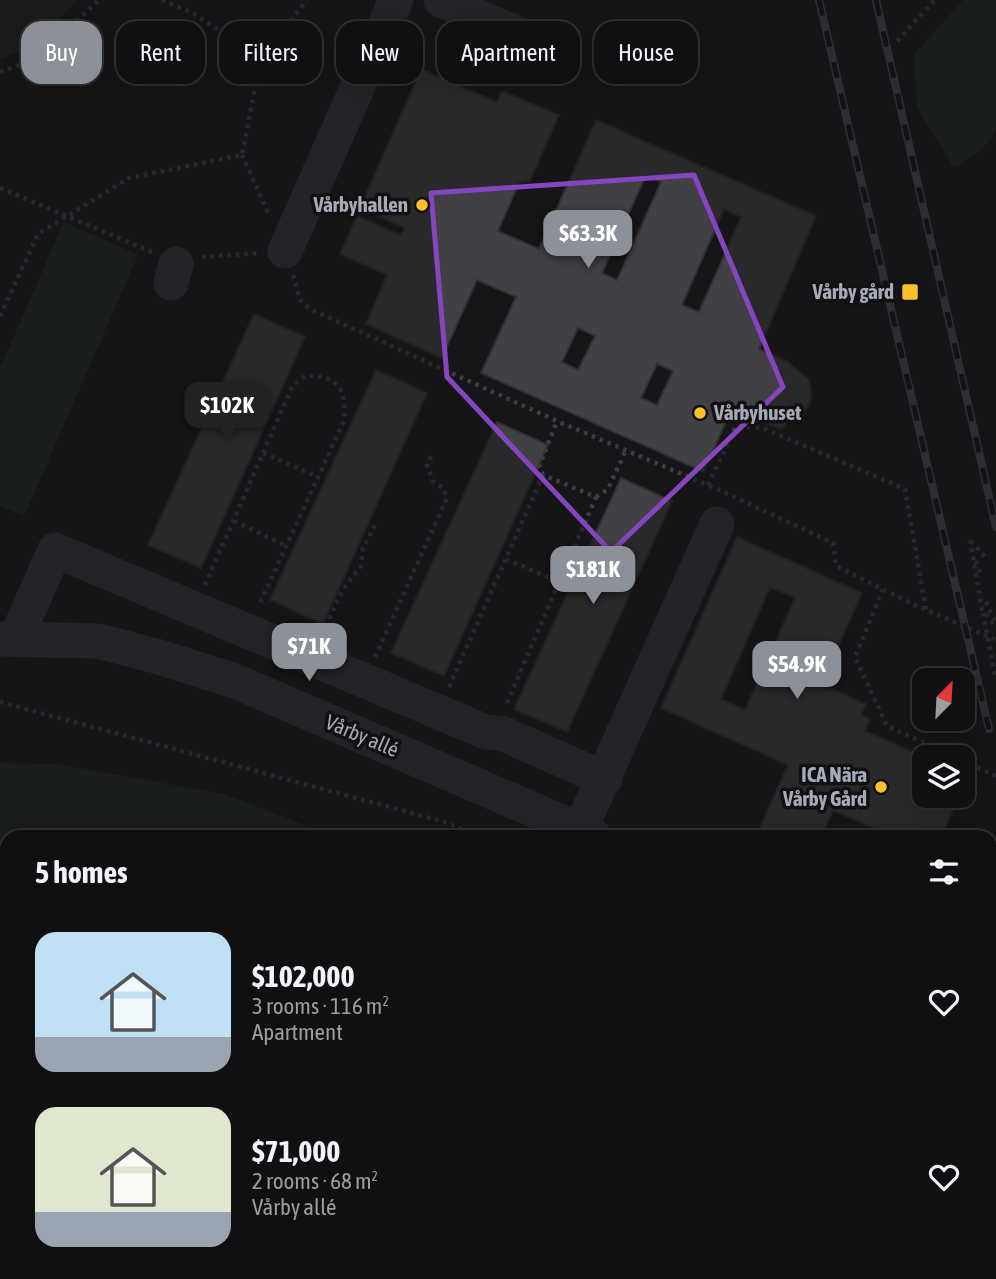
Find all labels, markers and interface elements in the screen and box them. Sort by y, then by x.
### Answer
chip: Buy [21,21,102,84]
chip: Rent [116,21,205,84]
chip: Filters [219,21,322,84]
chip: New [336,21,423,84]
chip: Apartment [437,21,580,84]
chip: House [594,21,698,84]
place label: Vårbyhallen [312,192,408,216]
marker: Vårbyhallen [414,197,430,213]
pin: $63.3K [531,210,645,270]
text: $63.3K [559,220,617,246]
place label: Vårby gård [812,279,894,303]
marker: Vårby gård [900,282,920,302]
pin: $102K [178,382,276,442]
text: $102K [200,392,254,418]
place label: Vårbyhuset [713,400,801,424]
marker: Vårbyhuset [692,405,708,421]
pin: $181K [544,546,642,606]
text: $181K [566,556,620,582]
pin: $71K [268,624,350,683]
text: $71K [288,633,330,659]
pin: $54.9K [740,642,854,701]
text: $54.9K [768,651,826,677]
north arrow [912,668,975,732]
map controls [912,668,975,808]
street label: Vårby allé [322,709,403,761]
button: layers [912,745,975,808]
place label: ICA Nära Vårby Gård [782,762,867,810]
marker: ICA Nära Vårby Gård [873,779,889,795]
icon: filters [925,853,963,891]
text: 5 homes [35,855,128,889]
text: $102,000 [252,959,355,993]
icon: home [91,960,175,1044]
icon: heart [925,983,963,1021]
text: 3 rooms · 116 m² [252,993,389,1019]
text: Apartment [252,1019,343,1045]
text: $71,000 [252,1134,340,1168]
icon: home [91,1135,175,1219]
icon: heart [925,1158,963,1196]
text: 2 rooms · 68 m² [252,1168,378,1194]
text: Vårby allé [252,1194,336,1220]

